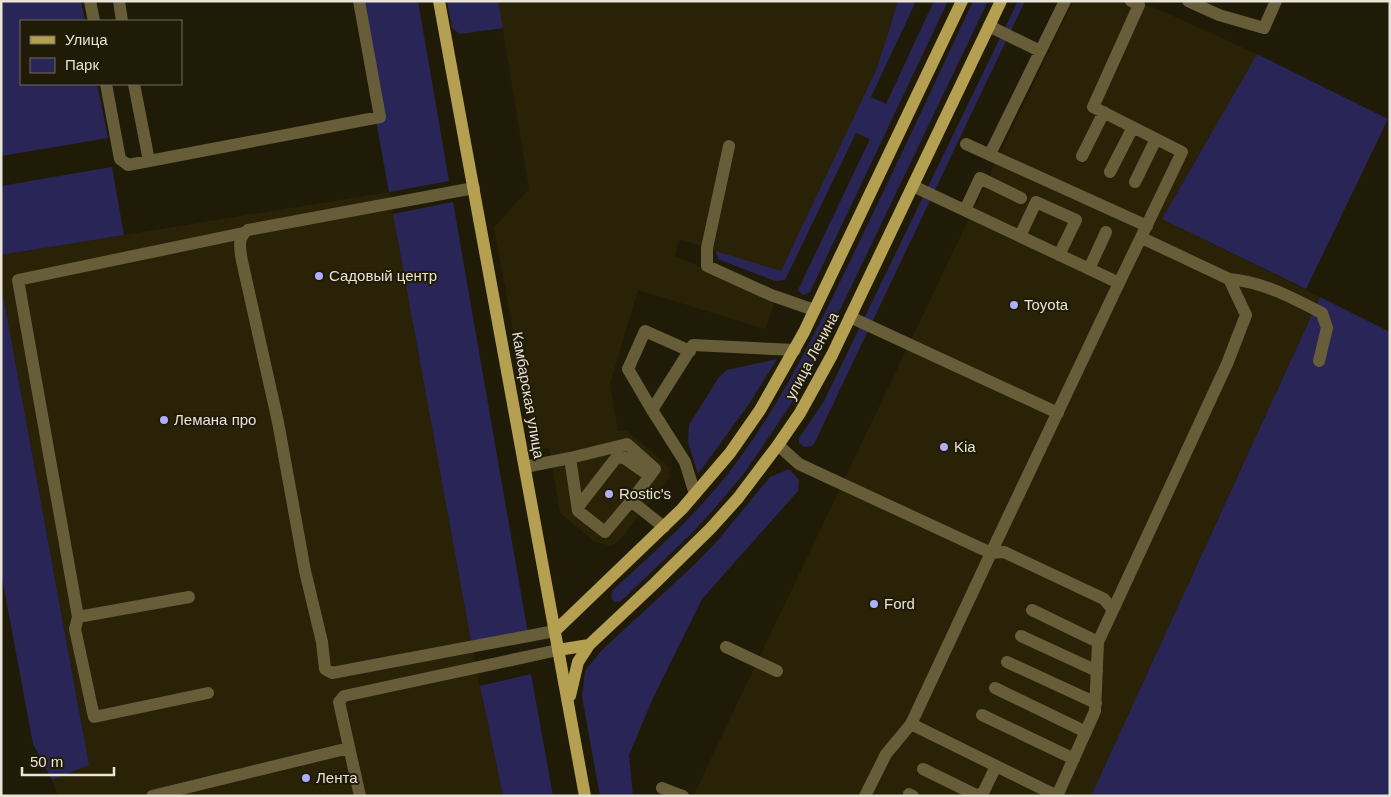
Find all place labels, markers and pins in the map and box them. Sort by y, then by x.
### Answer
place label: Садовый центр [329,267,437,284]
marker: Садовый центр [313,270,325,282]
place label: Toyota [1024,296,1069,313]
marker: Toyota [1008,299,1020,311]
place label: Лемана про [174,411,256,428]
marker: Лемана про [158,414,170,426]
place label: Kia [954,438,976,455]
marker: Kia [938,441,950,453]
place label: Rostic's [619,485,671,502]
marker: Rostic's [603,488,615,500]
place label: Ford [884,595,915,612]
marker: Ford [868,598,880,610]
place label: Лента [316,769,358,786]
marker: Лента [300,772,312,784]

